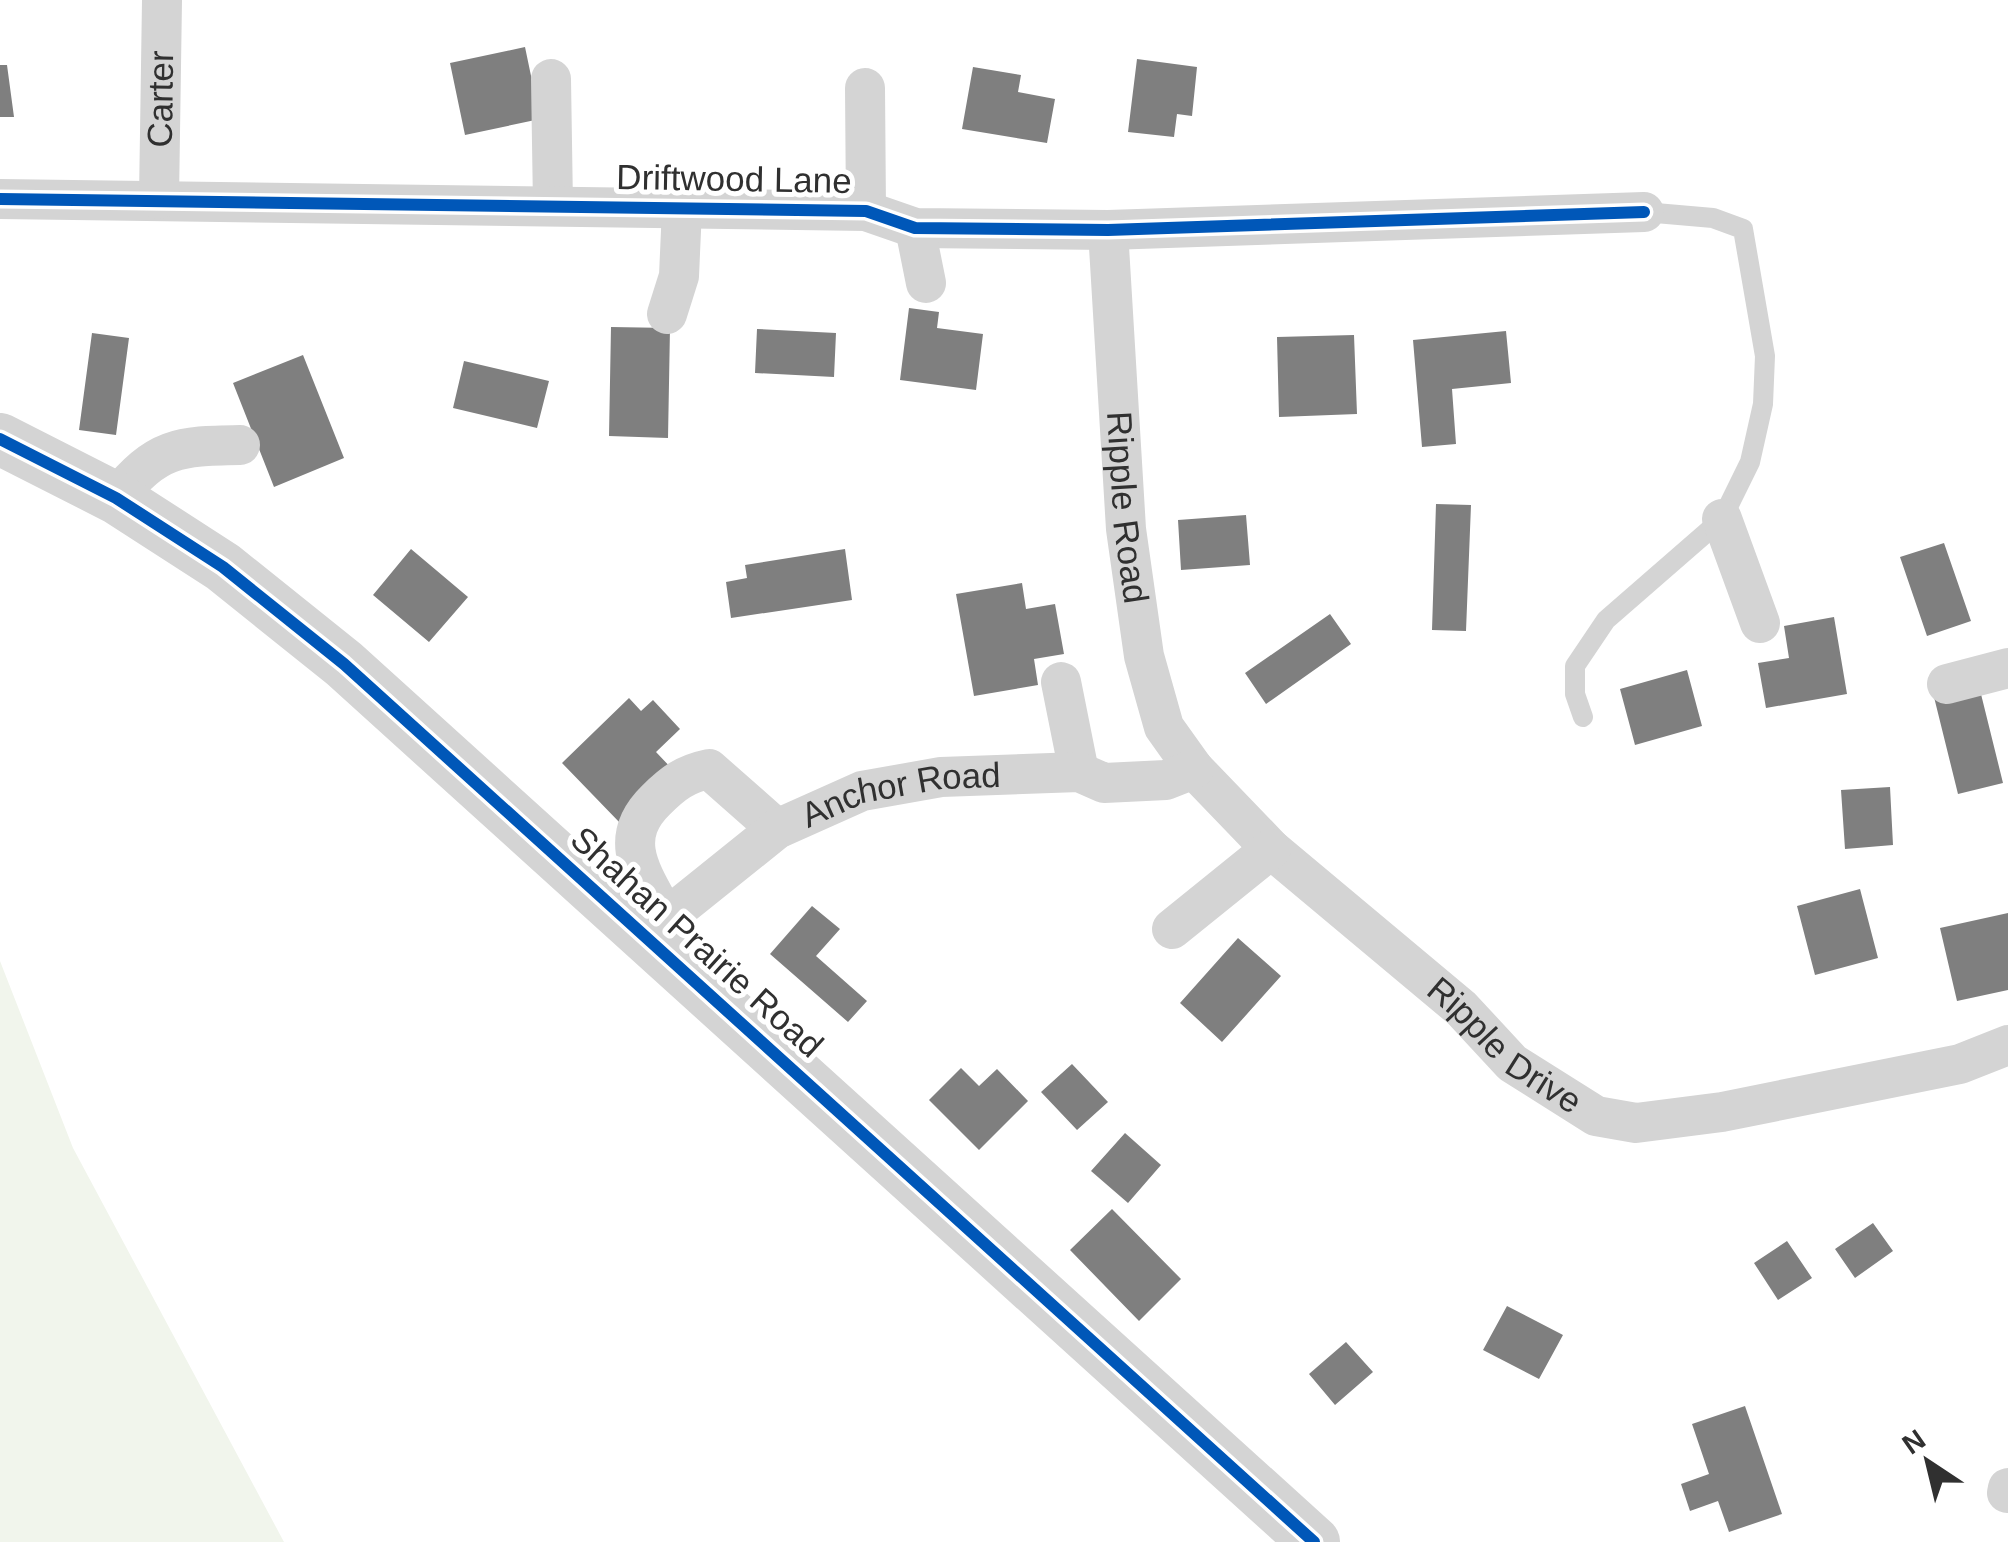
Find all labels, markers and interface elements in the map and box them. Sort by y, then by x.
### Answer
street label: Carter [140,50,180,148]
street label: Driftwood Lane [616,157,852,200]
street label: Ripple Road [1100,410,1156,606]
street label: Anchor Road [795,755,1001,835]
street label: Shahan Prairie Road [564,818,831,1065]
street label: Ripple Drive [1420,969,1589,1121]
north arrow [1878,1412,1978,1512]
text: N [1897,1423,1931,1460]

